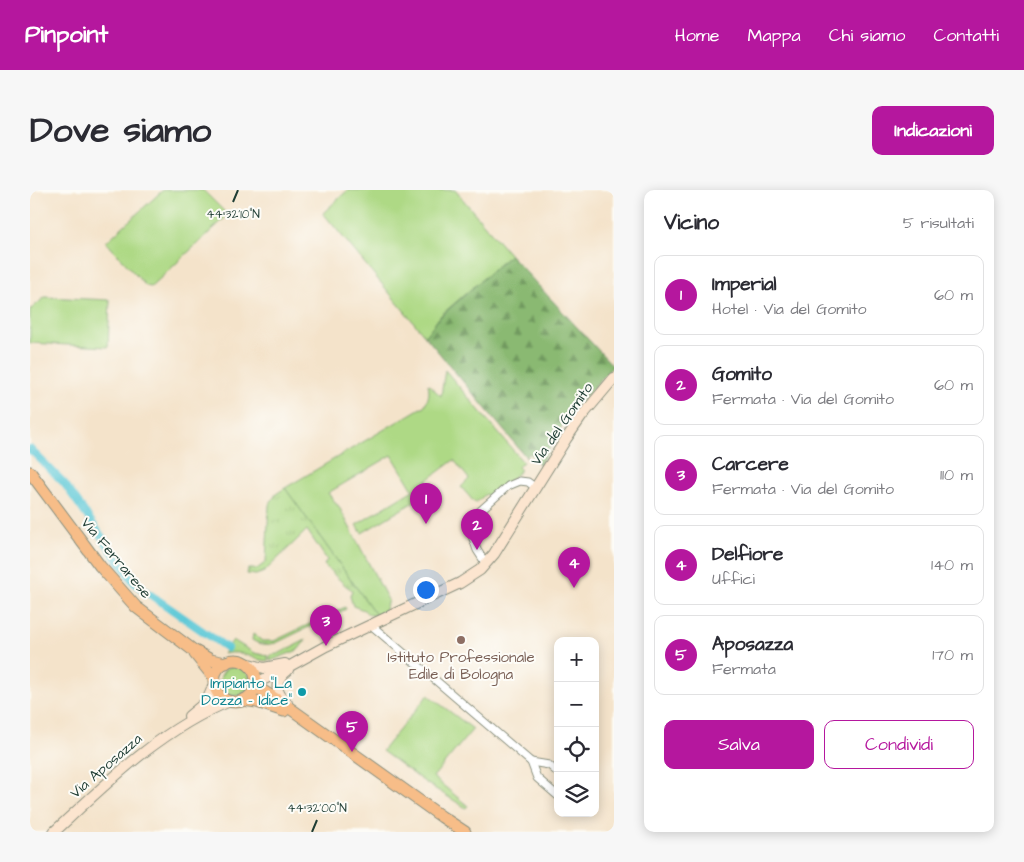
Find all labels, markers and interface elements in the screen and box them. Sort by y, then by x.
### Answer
text: Pinpoint [25,18,108,52]
text: Home [675,23,720,48]
text: Mappa [748,23,801,48]
text: Chi siamo [829,23,905,48]
text: Contatti [933,23,999,48]
text: Dove siamo [30,106,211,155]
button: Indicazioni [872,106,994,155]
text: 44°32'10"N [206,206,260,223]
text: Vicino [664,208,719,237]
text: 5 risultati [903,212,974,234]
text: Imperial [712,271,777,298]
text: 1 [680,284,682,306]
text: 60 m [934,284,973,306]
text: Hotel · Via del Gomito [712,298,867,320]
text: Gomito [712,361,772,388]
text: 2 [676,374,686,396]
text: 60 m [934,374,973,396]
street label: Via del Gomito [526,378,599,470]
text: Fermata · Via del Gomito [712,388,894,410]
text: Carcere [712,451,789,478]
text: 3 [677,464,685,486]
text: 110 m [940,464,973,486]
text: Fermata · Via del Gomito [712,478,894,500]
pin: 1 [410,483,442,524]
pin: 2 [461,509,493,550]
street label: Via Ferrarese [76,513,156,603]
text: Delfiore [712,541,783,568]
pin: 4 [558,547,590,588]
text: 4 [676,554,686,576]
text: 140 m [931,554,973,576]
text: Uffici [712,568,755,590]
your location [413,577,439,603]
pin: 3 [310,605,342,646]
text: Aposazza [712,631,793,658]
marker: Istituto Professionale Edile di Bologna [455,634,467,646]
map controls [554,637,599,817]
button: + [554,637,599,682]
text: 5 [675,644,687,666]
text: 170 m [932,644,973,666]
place label: Istituto Professionale Edile di Bologna [388,647,535,686]
text: Fermata [712,658,776,680]
place label: Impianto "La Dozza - Idice" [201,673,292,711]
button: − [554,682,599,727]
marker: Impianto "La Dozza - Idice" [296,686,308,698]
pin: 5 [336,711,368,752]
button: Salva [664,720,814,769]
button: Condividi [824,720,974,769]
button: locate [554,727,599,772]
street label: Via Aposazza [65,729,147,803]
button: layers [554,772,599,817]
text: 44°32'00"N [287,800,347,817]

